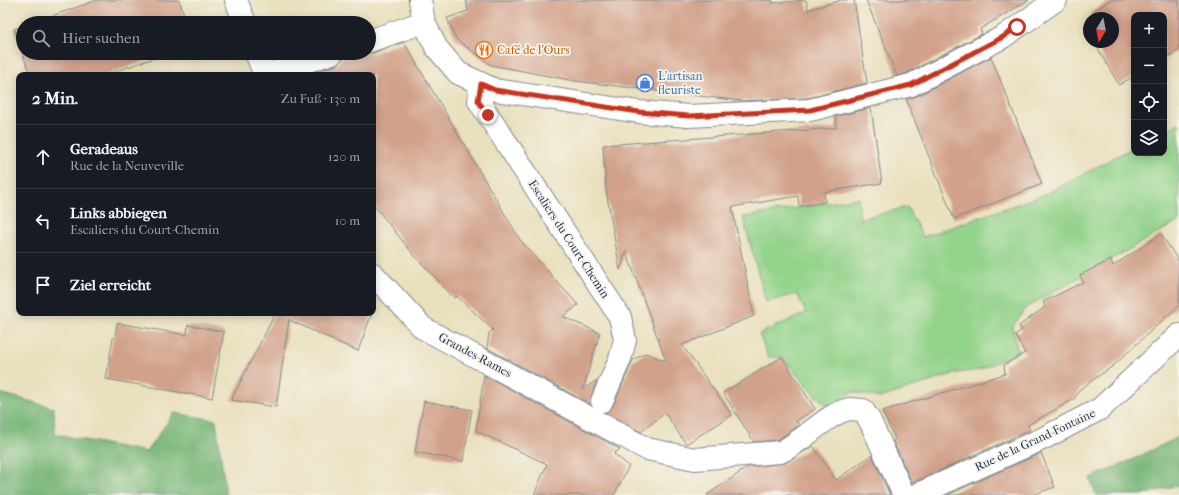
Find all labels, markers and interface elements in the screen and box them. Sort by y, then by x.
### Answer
north arrow [1083,12,1119,48]
map controls [1131,12,1167,156]
button: + [1131,12,1167,48]
search box [16,16,376,60]
route start [1008,18,1026,36]
icon: search [30,27,52,49]
text: Hier suchen [62,29,140,47]
restaurant icon: Café de l'Ours [474,40,494,60]
place label: Café de l'Ours [497,43,570,57]
button: − [1131,48,1167,84]
place label: L'artisan fleuriste [658,69,702,97]
shop icon: L'artisan fleuriste [635,73,655,93]
button: locate [1131,84,1167,120]
text: 2 Min. [32,88,78,108]
text: Zu Fuß · 130 m [281,91,360,106]
route end [479,106,497,124]
button: layers [1131,120,1167,156]
text: Geradeaus [70,140,138,158]
icon: ahead [32,146,54,168]
text: 120 m [328,149,360,164]
text: Rue de la Neuveville [70,158,184,173]
street label: Escaliers du Court-Chemin [526,177,612,301]
text: Links abbiegen [70,204,167,222]
icon: left [32,210,54,232]
text: 10 m [335,213,360,228]
text: Escaliers du Court-Chemin [70,222,219,237]
icon: arrive [32,274,54,296]
text: Ziel erreicht [70,276,151,294]
street label: Grandes-Rames [436,330,514,380]
street label: Rue de la Grand-Fontaine [972,406,1098,474]

